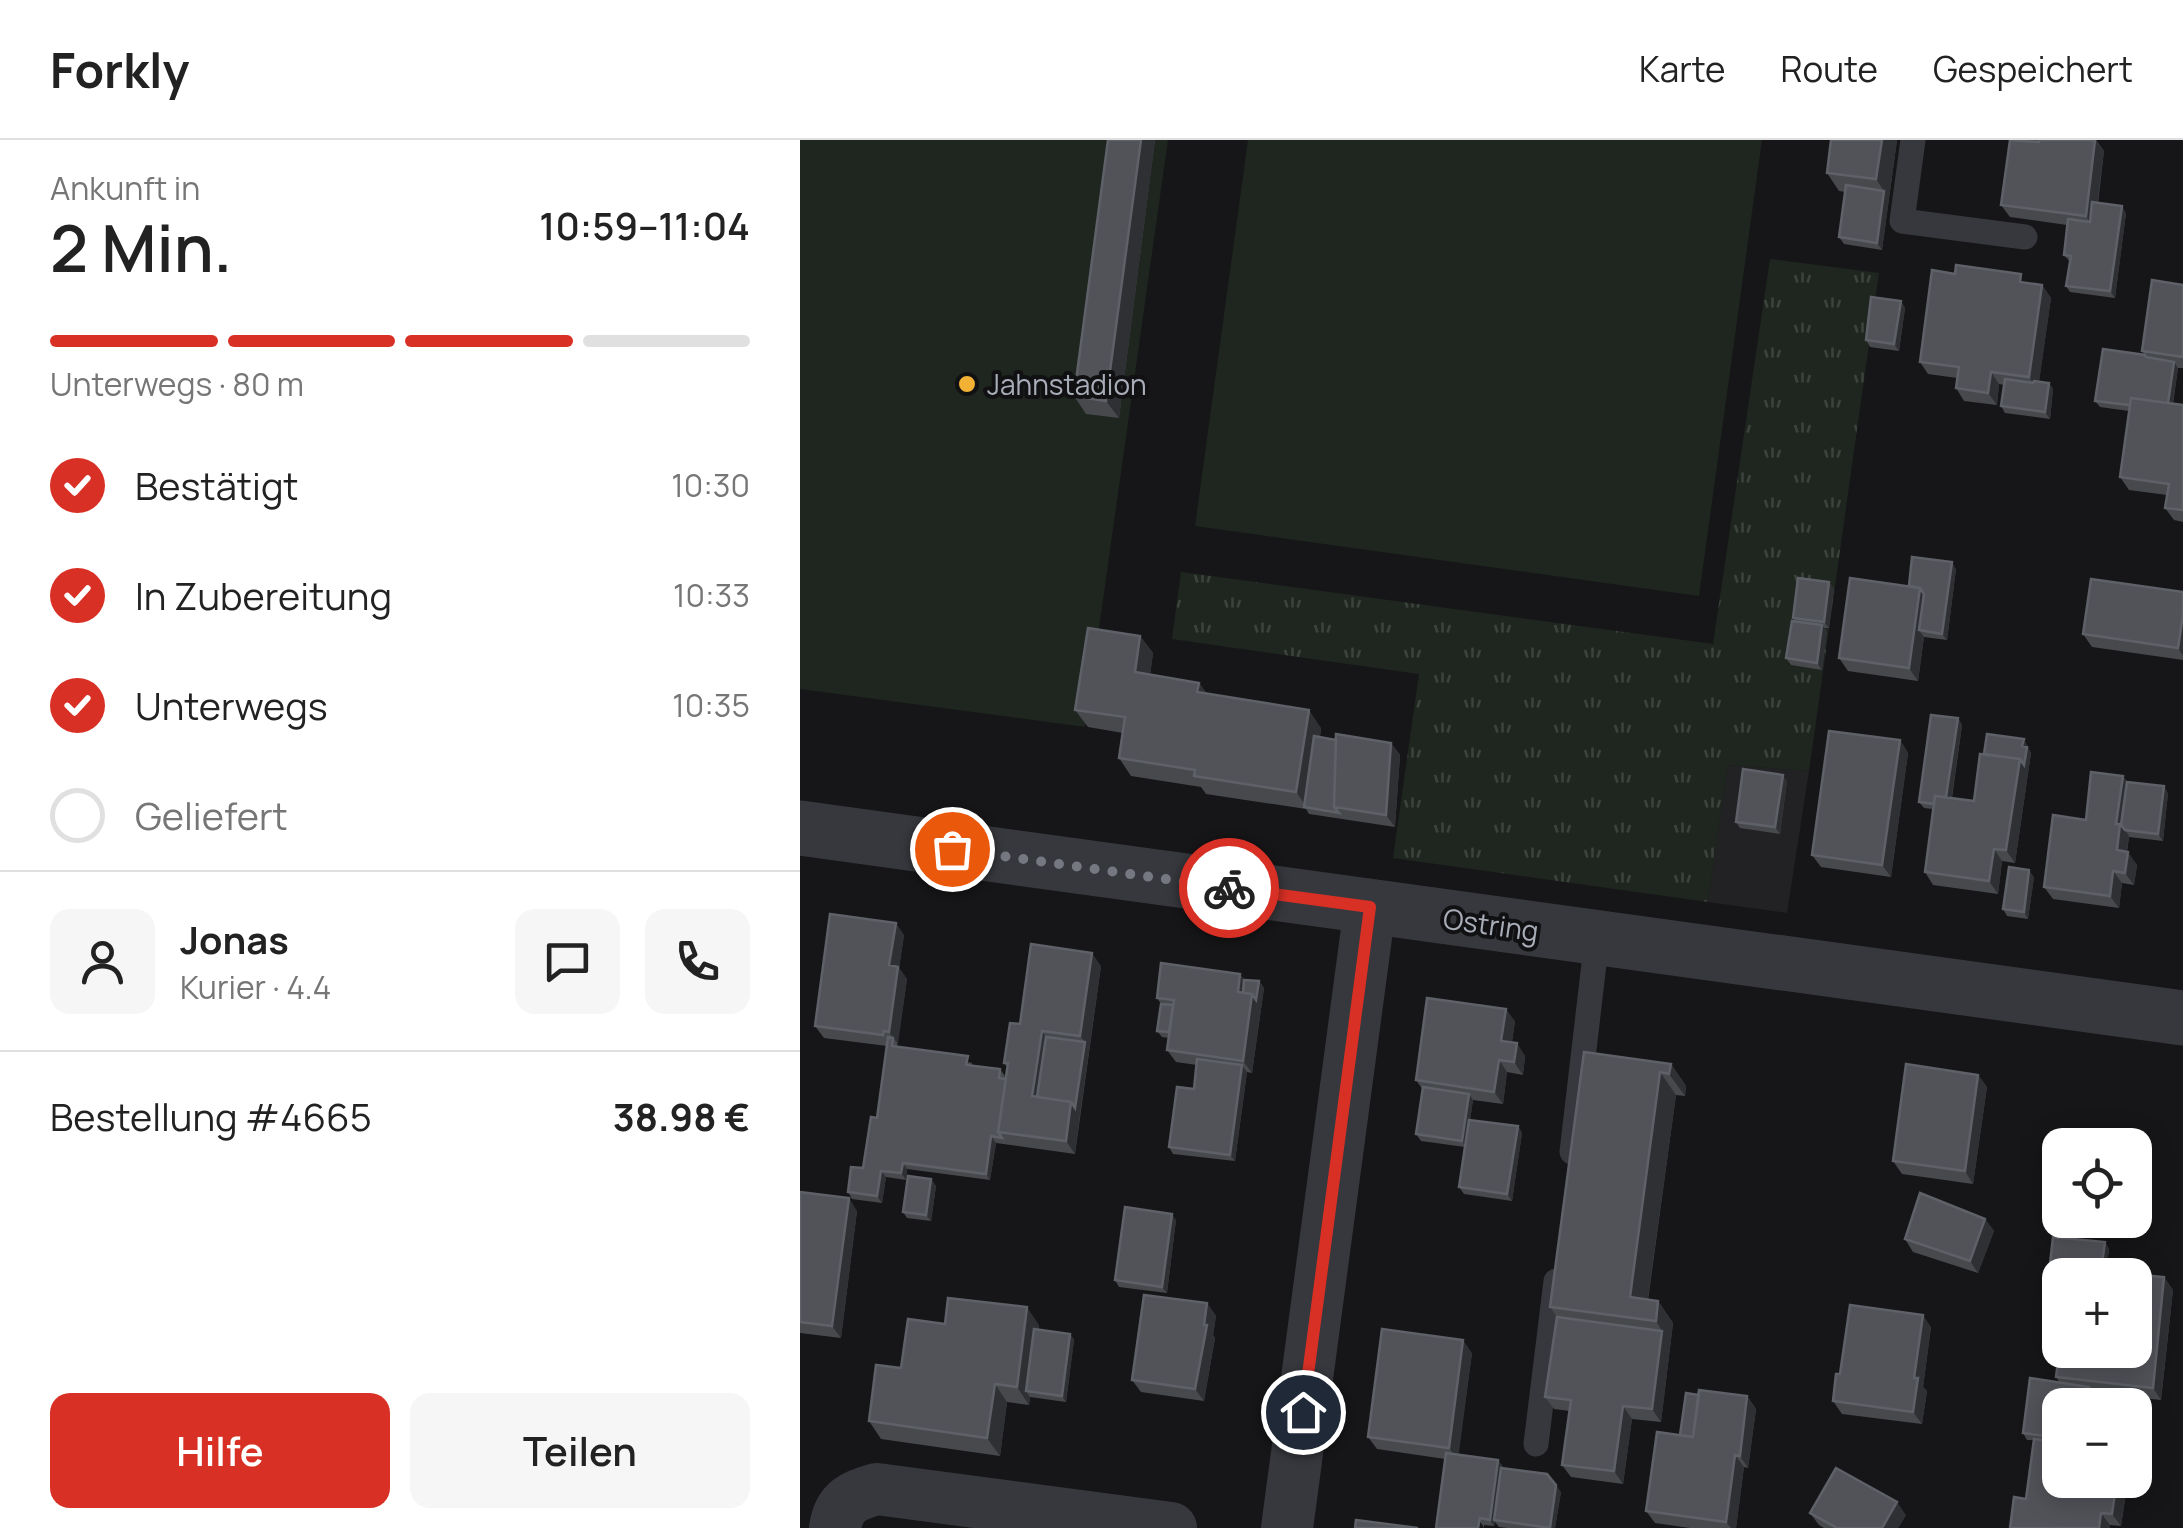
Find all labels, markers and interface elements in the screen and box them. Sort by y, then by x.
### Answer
text: Forkly [50,37,189,102]
text: Karte [1639,45,1726,93]
text: Route [1781,45,1878,93]
text: Gespeichert [1933,45,2133,93]
text: Ankunft in [50,166,200,210]
text: 10:59–11:04 [539,199,750,251]
text: 2 Min. [50,203,232,292]
text: Unterwegs · 80 m [50,362,304,406]
place label: Jahnstadion [987,365,1147,403]
marker: Jahnstadion [956,373,978,395]
icon: check [50,458,105,513]
text: Bestätigt [135,459,299,511]
text: 10:30 [671,463,750,507]
icon: check [50,568,105,623]
text: In Zubereitung [135,569,392,621]
text: 10:33 [673,573,750,617]
icon: check [50,678,105,733]
text: Unterwegs [135,679,328,731]
text: 10:35 [672,683,750,727]
text: Geliefert [135,789,288,841]
pin [910,807,995,892]
icon: bag [925,822,980,877]
courier [1179,838,1279,938]
icon: bike [1202,861,1257,916]
street label: Ostring [1441,899,1541,949]
button: person [50,909,155,1014]
button: chat [515,909,620,1014]
button: phone [645,909,750,1014]
text: Jonas [180,913,289,965]
text: Kurier · 4.4 [180,965,331,1009]
text: Bestellung #4665 [50,1090,372,1142]
text: 38.98 € [613,1090,750,1142]
map controls [2042,1128,2152,1498]
button: locate [2042,1128,2152,1238]
button: + [2042,1258,2152,1368]
pin [1261,1370,1346,1455]
icon: home [1276,1385,1331,1440]
button: − [2042,1388,2152,1498]
button: Hilfe [50,1393,390,1508]
button: Teilen [410,1393,750,1508]

